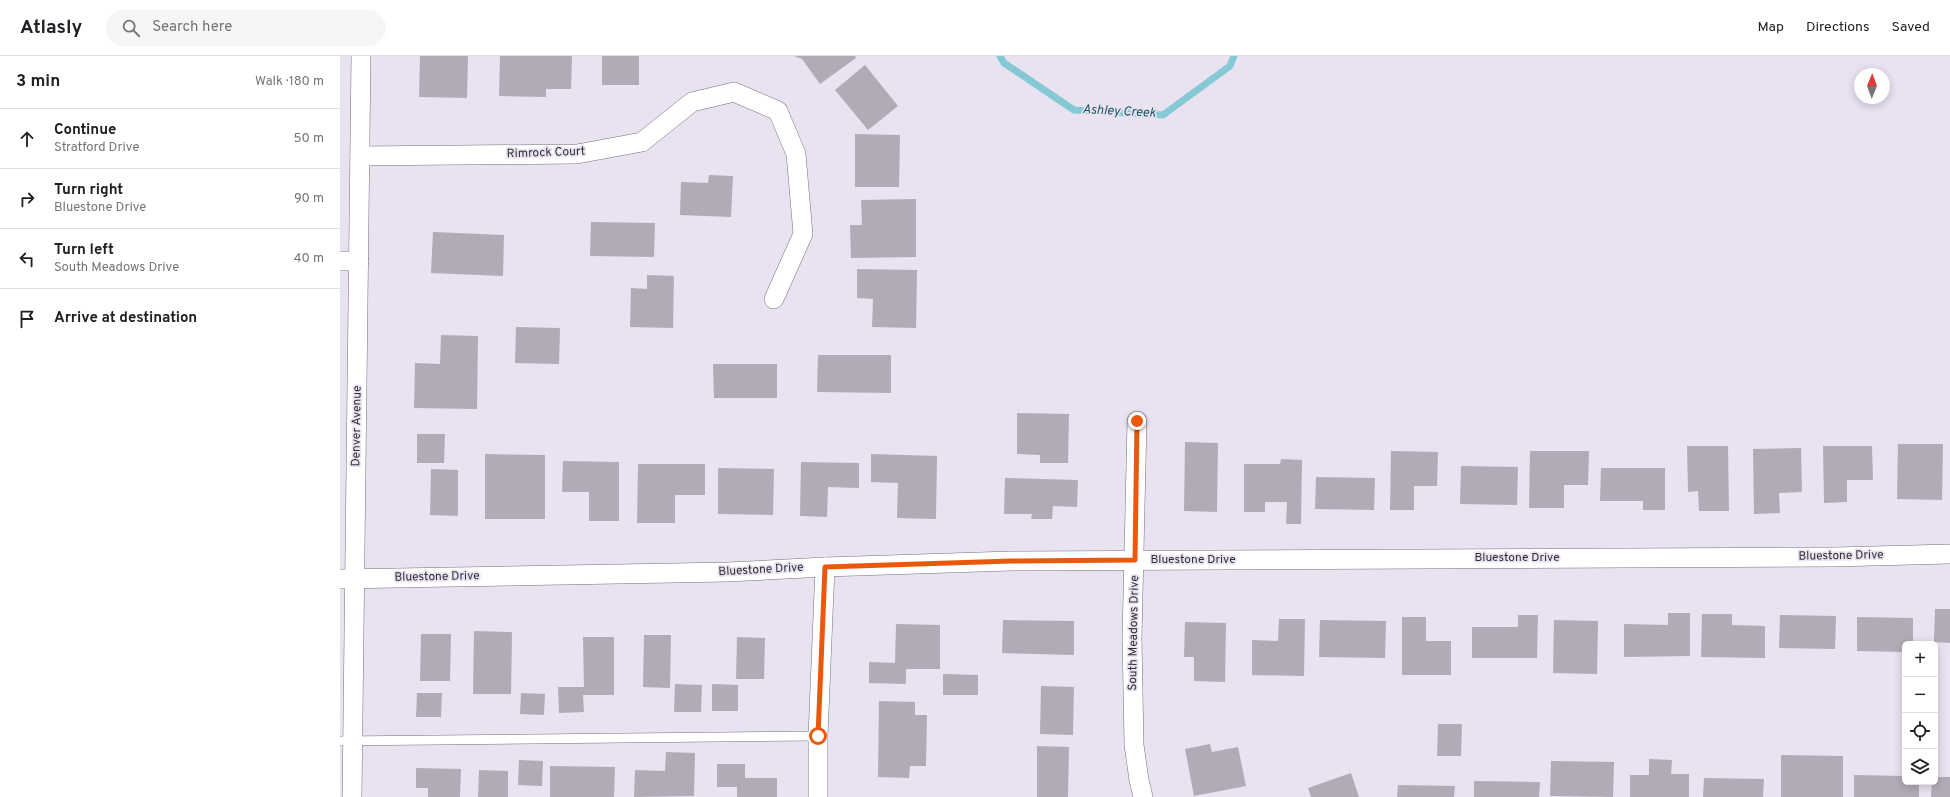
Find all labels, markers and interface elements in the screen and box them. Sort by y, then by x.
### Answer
search box [106,10,386,46]
text: Atlasly [20,16,82,40]
icon: search [120,17,142,39]
text: Search here [152,18,232,37]
text: Map [1758,19,1784,36]
text: Directions [1806,19,1870,36]
text: Saved [1892,19,1930,36]
north arrow [1854,68,1890,104]
text: 3 min [16,71,60,93]
text: Walk · 180 m [255,74,324,90]
water label: Ashley Creek [1082,102,1156,122]
text: Continue [54,121,116,140]
icon: ahead [16,128,38,150]
text: 50 m [294,131,324,147]
text: Stratford Drive [54,140,139,156]
street label: Rimrock Court [506,144,586,162]
text: Turn right [54,181,123,200]
icon: right [16,188,38,210]
text: 90 m [294,191,324,207]
text: Bluestone Drive [54,200,146,216]
text: Turn left [54,241,114,260]
icon: left [16,248,38,270]
text: 40 m [294,251,324,267]
text: South Meadows Drive [54,260,179,276]
icon: arrive [16,308,38,330]
text: Arrive at destination [54,309,197,328]
street label: Denver Avenue [348,385,366,467]
route end [1128,412,1146,430]
street label: Bluestone Drive [1798,547,1884,565]
street label: Bluestone Drive [1474,550,1560,566]
street label: Bluestone Drive [1150,552,1236,568]
street label: Bluestone Drive [718,560,804,580]
street label: Bluestone Drive [394,568,480,586]
street label: South Meadows Drive [1125,575,1143,691]
map controls [1902,641,1938,785]
button: + [1902,641,1938,677]
button: − [1902,677,1938,713]
button: locate [1902,713,1938,749]
route start [809,727,827,745]
button: layers [1902,749,1938,785]

